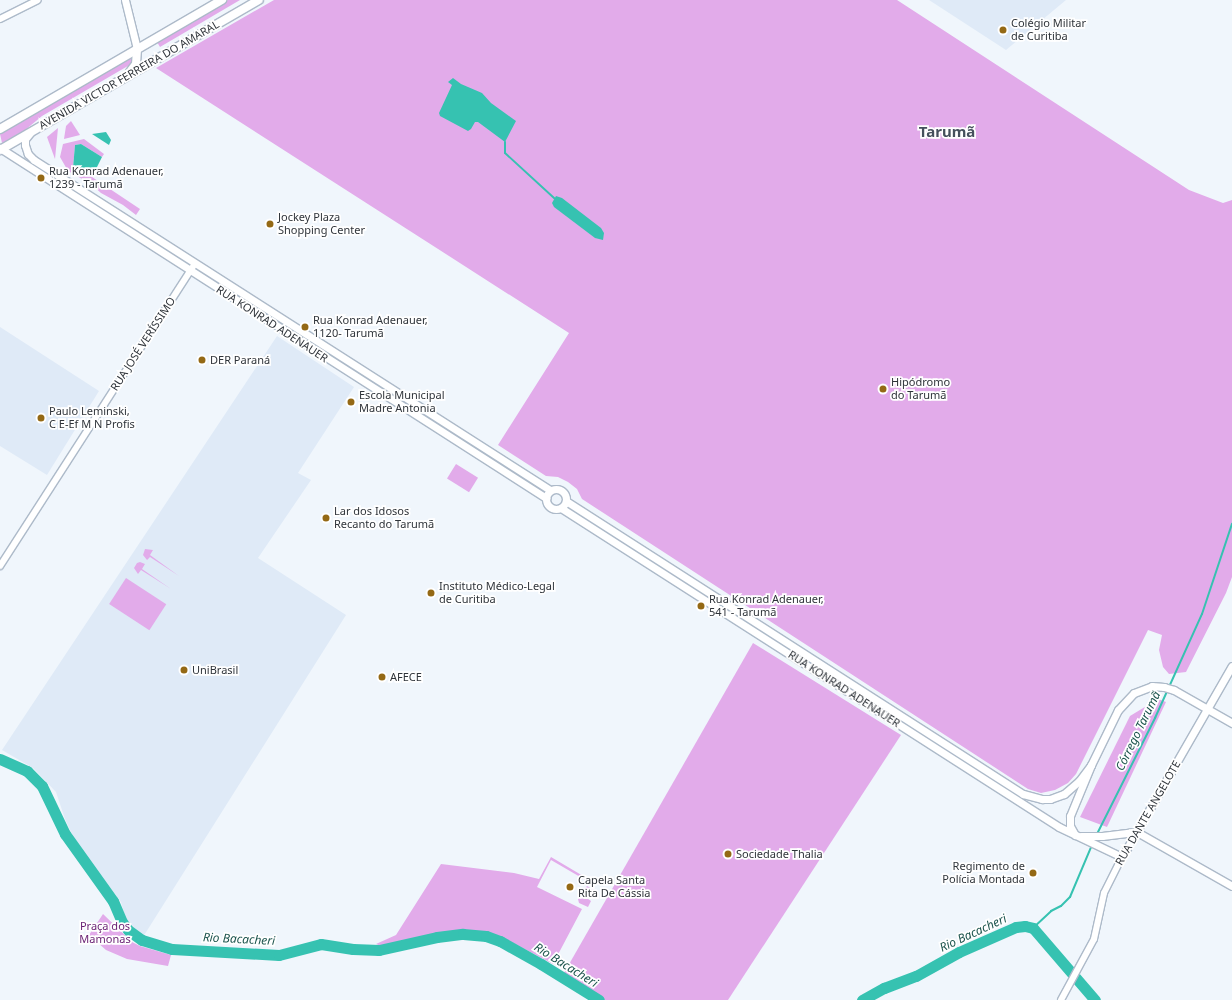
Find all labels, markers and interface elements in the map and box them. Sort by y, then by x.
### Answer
place label: Colégio Militar de Curitiba [1011,17,1086,43]
street label: AVENIDA VICTOR FERREIRA DO AMARAL [37,18,221,132]
marker: Colégio Militar de Curitiba [998,25,1008,35]
district label: Tarumã [919,123,975,141]
place label: Rua Konrad Adenauer, 1239 - Tarumã [49,165,164,191]
marker: Rua Konrad Adenauer, 1239 - Tarumã [36,173,46,183]
place label: Jockey Plaza Shopping Center [278,211,365,237]
marker: Jockey Plaza Shopping Center [265,219,275,229]
street label: RUA KONRAD ADENAUER [214,283,330,365]
street label: RUA JOSÉ VERÍSSIMO [108,295,178,393]
place label: Rua Konrad Adenauer, 1120- Tarumã [313,314,428,340]
marker: Rua Konrad Adenauer, 1120- Tarumã [300,322,310,332]
place label: DER Paraná [210,353,270,367]
marker: DER Paraná [197,355,207,365]
place label: Hipódromo do Tarumã [891,376,950,402]
marker: Hipódromo do Tarumã [878,384,888,394]
place label: Escola Municipal Madre Antonia [359,389,444,415]
marker: Escola Municipal Madre Antonia [346,397,356,407]
place label: Paulo Leminski, C E-Ef M N Profis [49,405,135,431]
marker: Paulo Leminski, C E-Ef M N Profis [36,413,46,423]
place label: Lar dos Idosos Recanto do Tarumã [334,505,434,531]
marker: Lar dos Idosos Recanto do Tarumã [321,513,331,523]
place label: Instituto Médico-Legal de Curitiba [439,580,555,606]
marker: Instituto Médico-Legal de Curitiba [426,588,436,598]
place label: Rua Konrad Adenauer, 541 - Tarumã [709,593,824,619]
marker: Rua Konrad Adenauer, 541 - Tarumã [696,601,706,611]
street label: RUA KONRAD ADENAUER [786,648,902,730]
place label: UniBrasil [192,663,238,677]
marker: UniBrasil [179,665,189,675]
place label: AFECE [390,670,422,684]
marker: AFECE [377,672,387,682]
water label: Córrego Tarumã [1112,689,1164,773]
street label: RUA DANTE ANGELOTE [1113,758,1183,868]
place label: Sociedade Thalia [736,847,823,861]
marker: Sociedade Thalia [723,849,733,859]
place label: Regimento de Polícia Montada [942,860,1025,886]
marker: Regimento de Polícia Montada [1028,868,1038,878]
place label: Capela Santa Rita De Cássia [578,874,650,900]
marker: Capela Santa Rita De Cássia [565,882,575,892]
water label: Rio Bacacheri [937,911,1009,955]
park label: Praça dos Mamonas [79,920,131,946]
water label: Rio Bacacheri [202,930,276,948]
water label: Rio Bacacheri [532,940,600,990]

